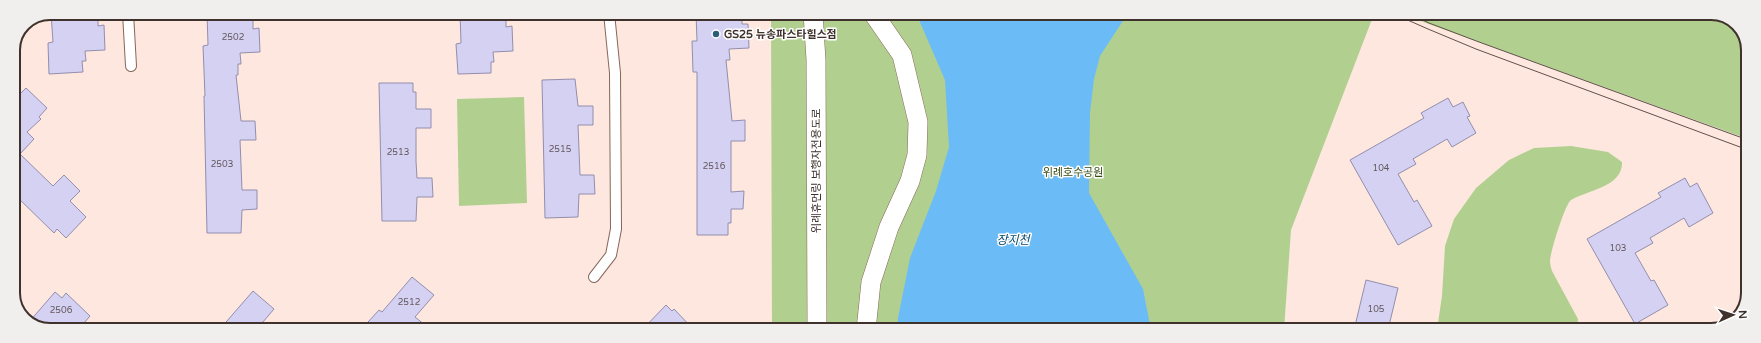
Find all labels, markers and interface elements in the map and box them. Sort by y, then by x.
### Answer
place label: GS25 뉴송파스타힐스점 [724,28,837,41]
marker: GS25 뉴송파스타힐스점 [711,29,721,39]
house number: 2502 [222,32,244,43]
street label: 위례휴먼링 보행자전용도로 [810,109,823,233]
house number: 2515 [549,144,572,155]
house number: 2513 [387,147,409,158]
house number: 2503 [211,159,233,170]
house number: 2516 [703,161,726,172]
house number: 104 [1373,163,1390,174]
park label: 위례호수공원 [1043,166,1103,179]
water label: 장지천 [996,233,1032,247]
house number: 103 [1610,243,1626,254]
north arrow [1713,295,1753,335]
house number: 2512 [398,297,420,308]
house number: 105 [1368,304,1385,315]
house number: 2506 [50,305,73,316]
text: N [1736,310,1749,319]

